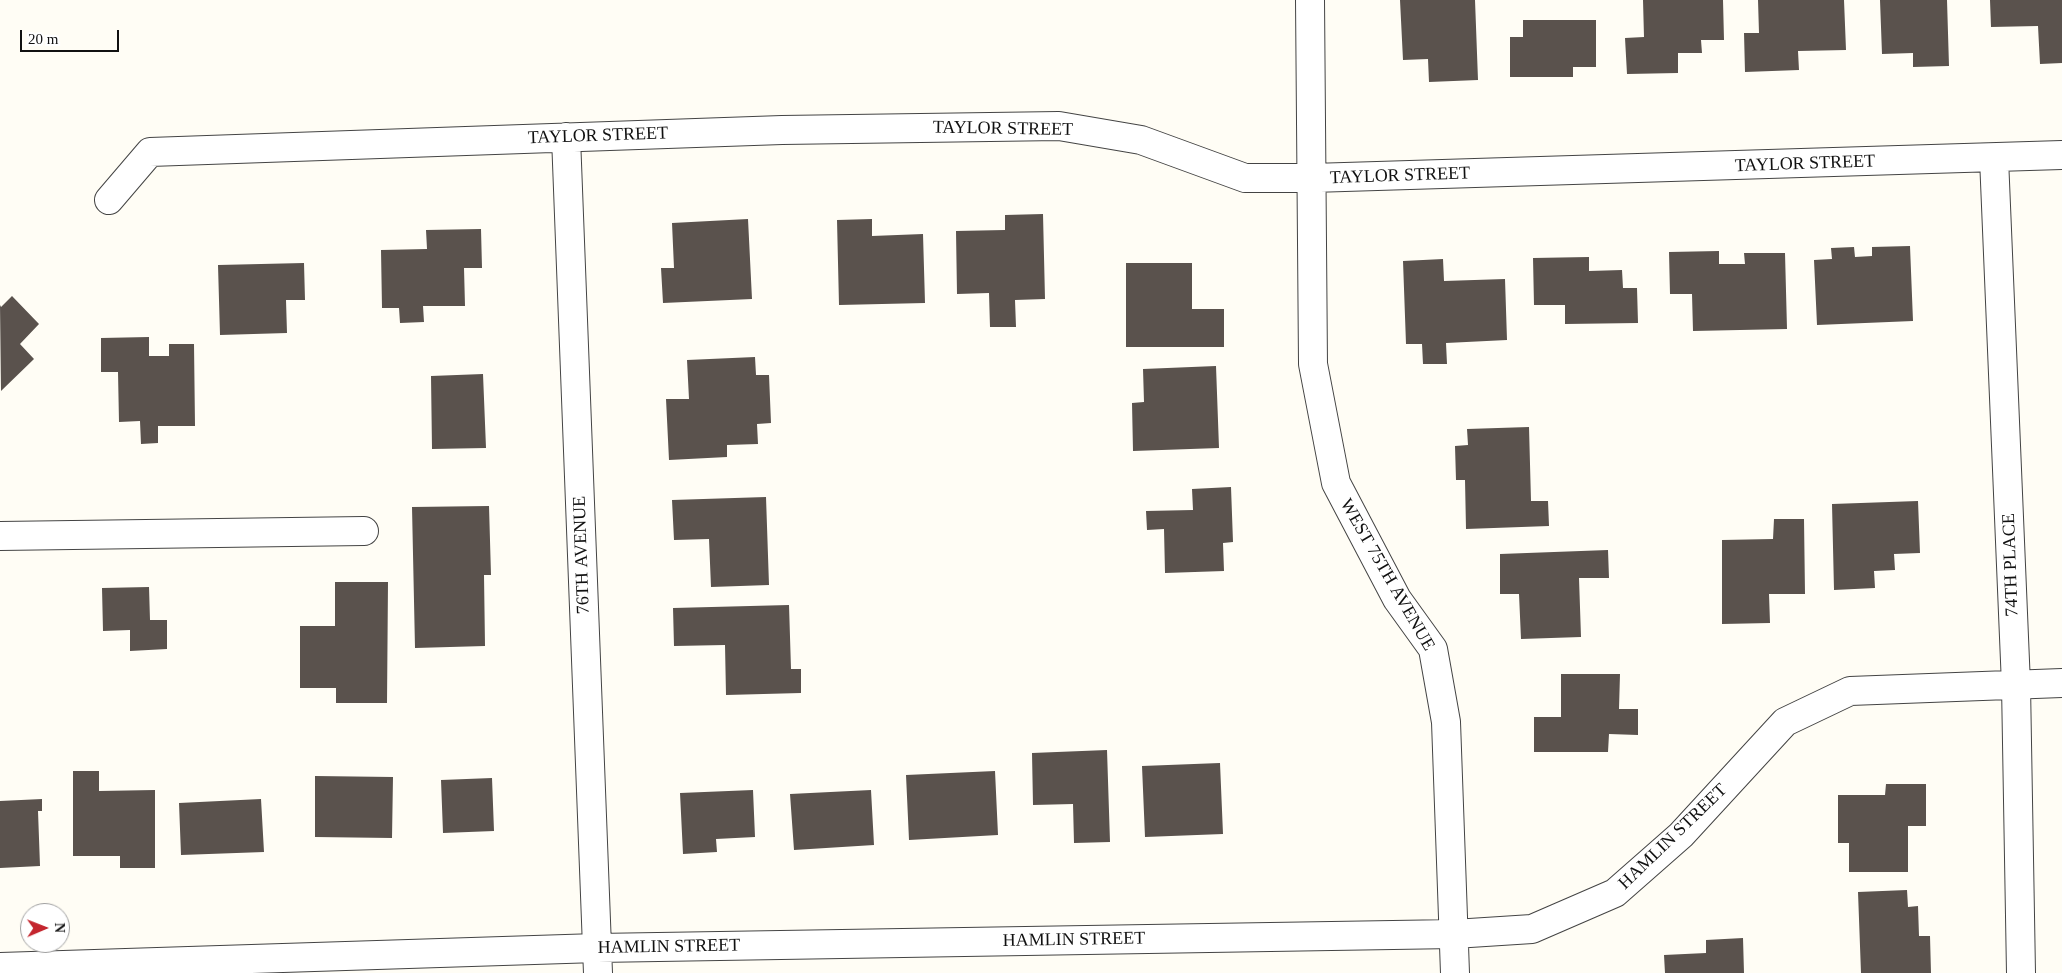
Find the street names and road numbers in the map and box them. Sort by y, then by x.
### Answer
street label: TAYLOR STREET [933,117,1073,141]
street label: TAYLOR STREET [527,123,669,149]
street label: TAYLOR STREET [1734,151,1876,177]
street label: TAYLOR STREET [1329,163,1471,189]
street label: WEST 75TH AVENUE [1335,495,1439,655]
street label: 76TH AVENUE [569,496,595,614]
street label: 74TH PLACE [1998,513,2024,617]
street label: HAMLIN STREET [1614,780,1732,894]
street label: HAMLIN STREET [1003,928,1145,952]
street label: HAMLIN STREET [598,935,740,959]

